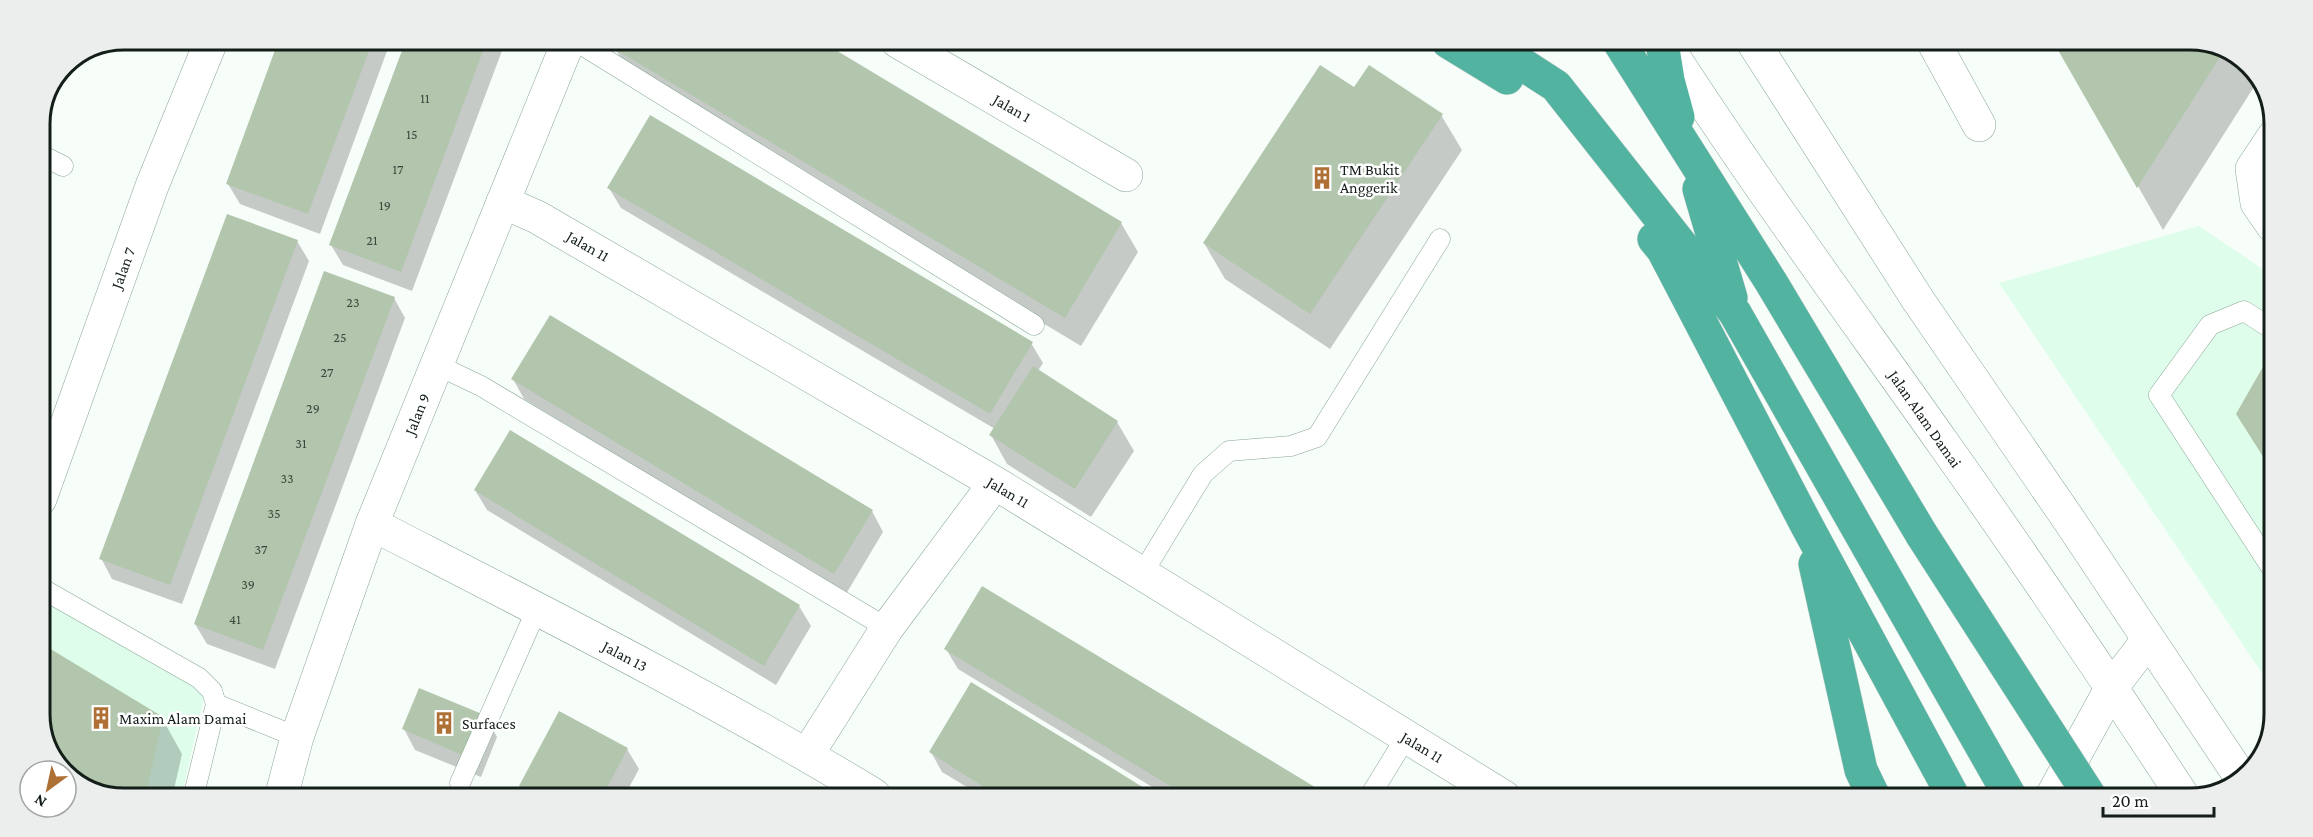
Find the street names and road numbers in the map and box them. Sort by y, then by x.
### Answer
street label: Jalan 1 [988,89,1034,126]
street label: Jalan 11 [562,226,612,266]
street label: Jalan 7 [107,244,139,293]
street label: Jalan Alam Damai [1883,366,1965,471]
street label: Jalan 9 [400,391,434,440]
street label: Jalan 11 [982,472,1032,512]
street label: Jalan 13 [597,636,650,676]
street label: Jalan 11 [1396,727,1446,767]

